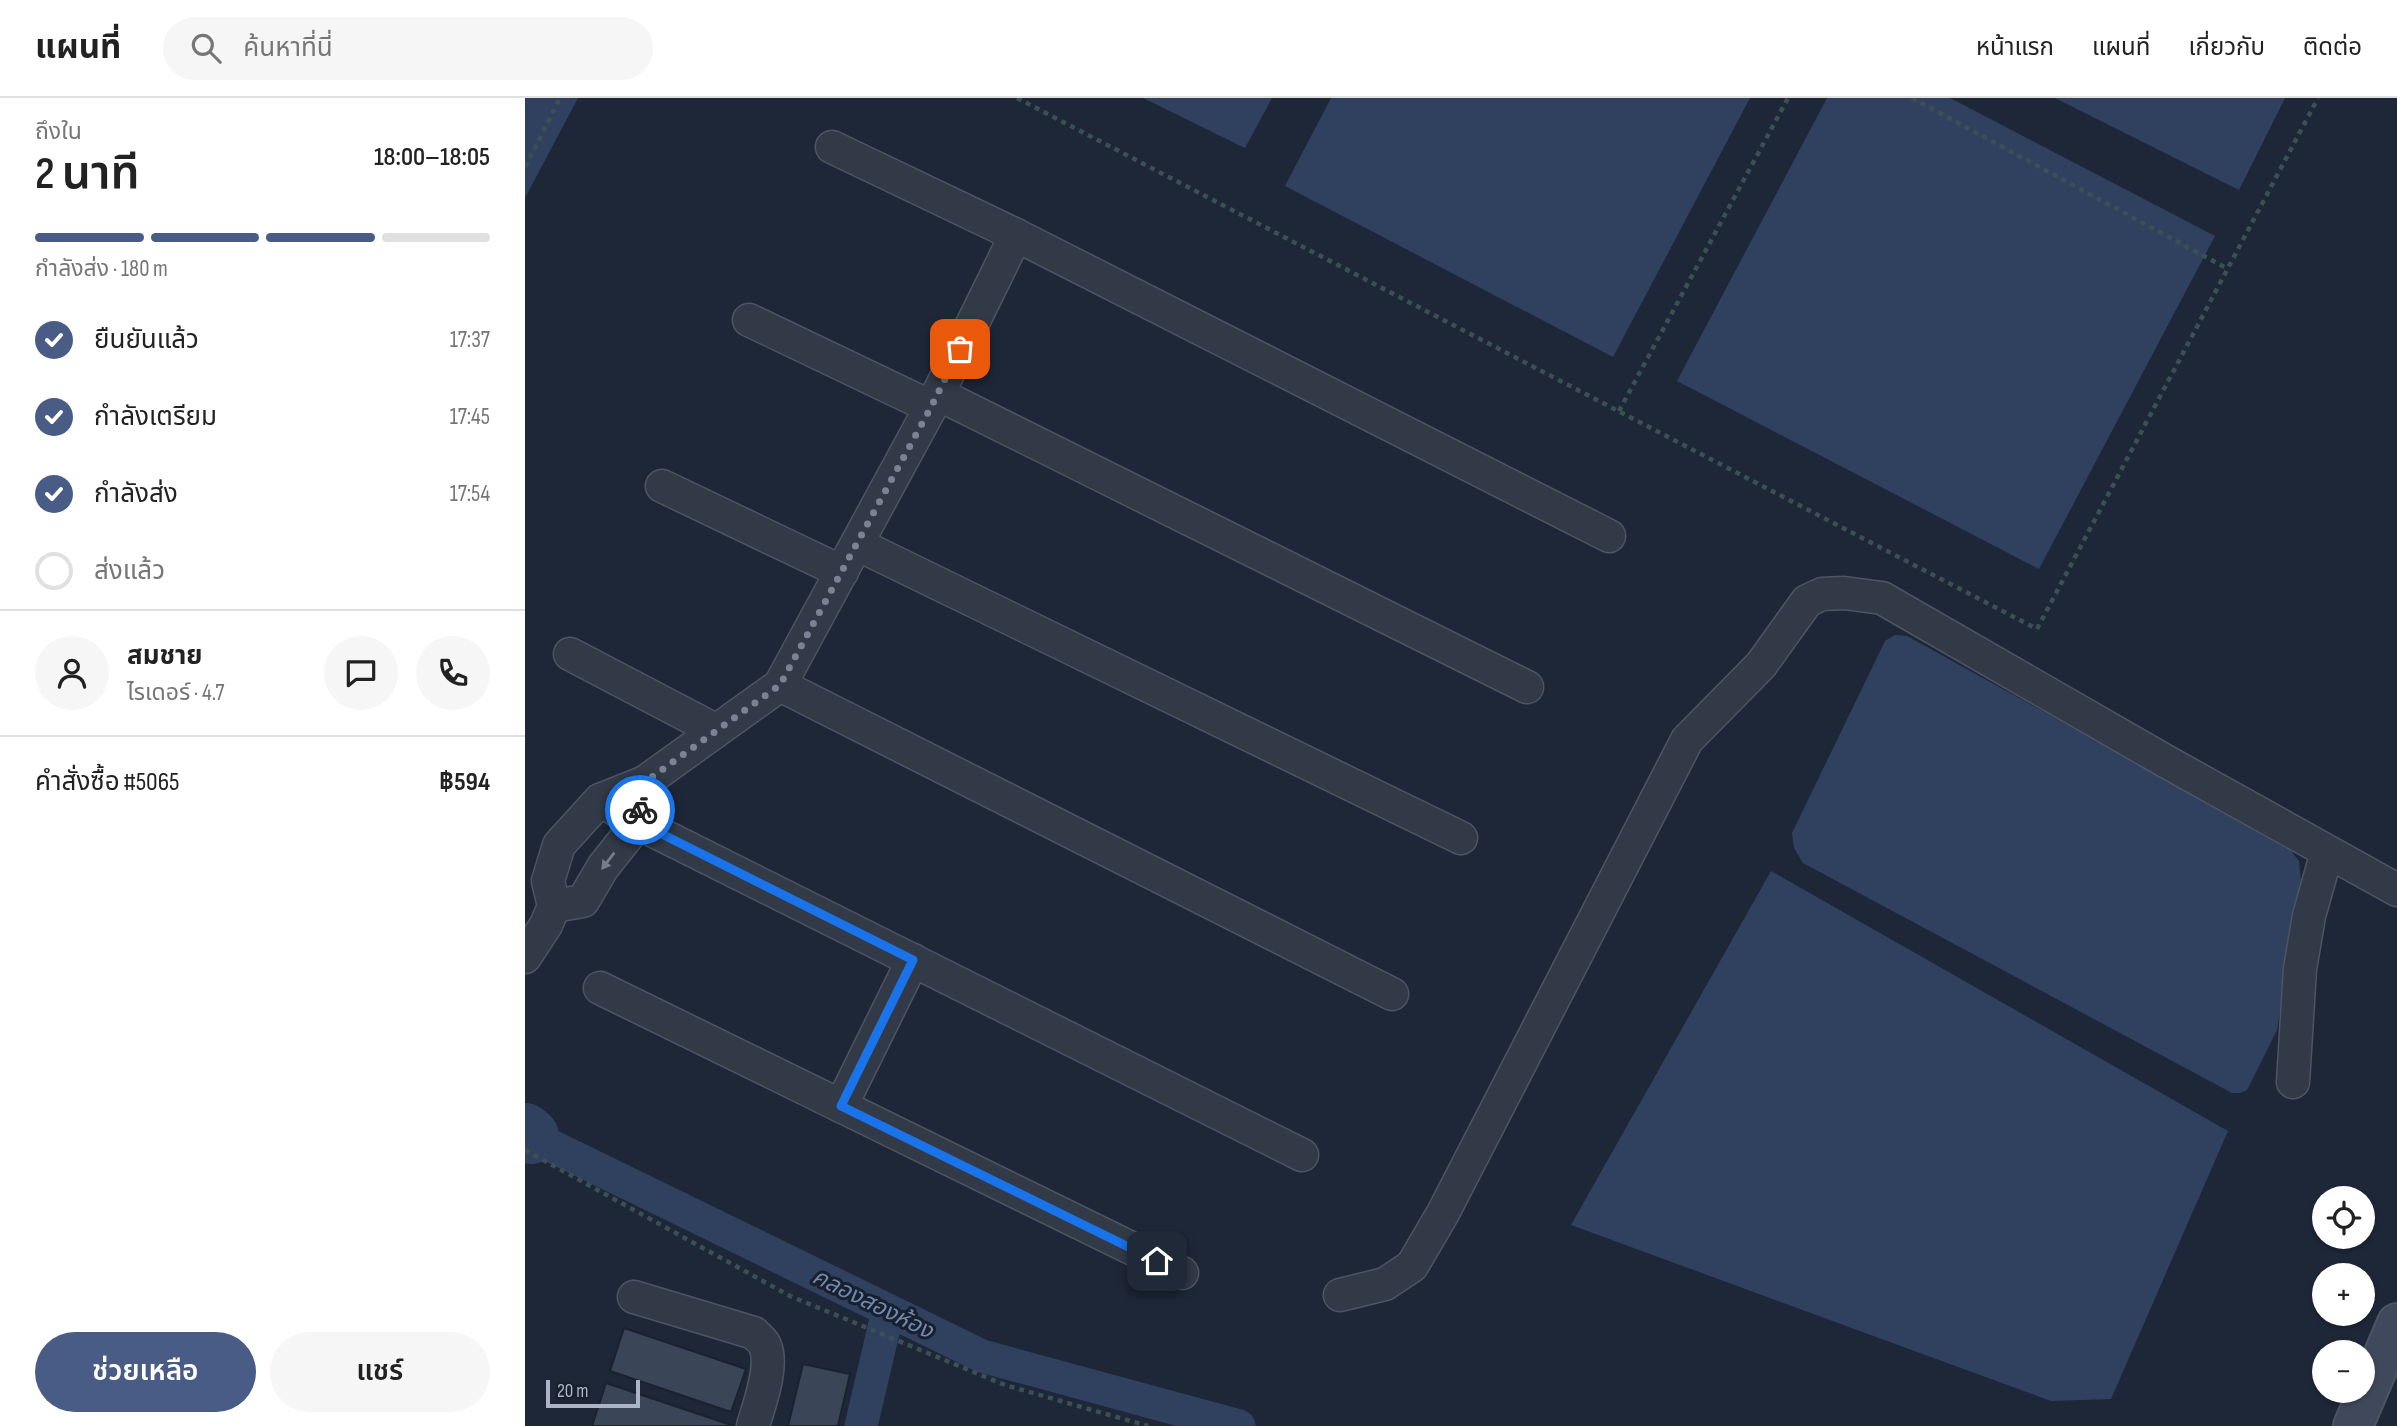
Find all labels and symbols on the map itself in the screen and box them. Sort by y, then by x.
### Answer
pin [930,319,990,379]
courier [605,775,675,845]
one-way arrow [601,851,616,869]
pin [1127,1231,1187,1291]
water label: คลองสองห้อง [808,1263,939,1346]
scale bar [546,1377,641,1409]

